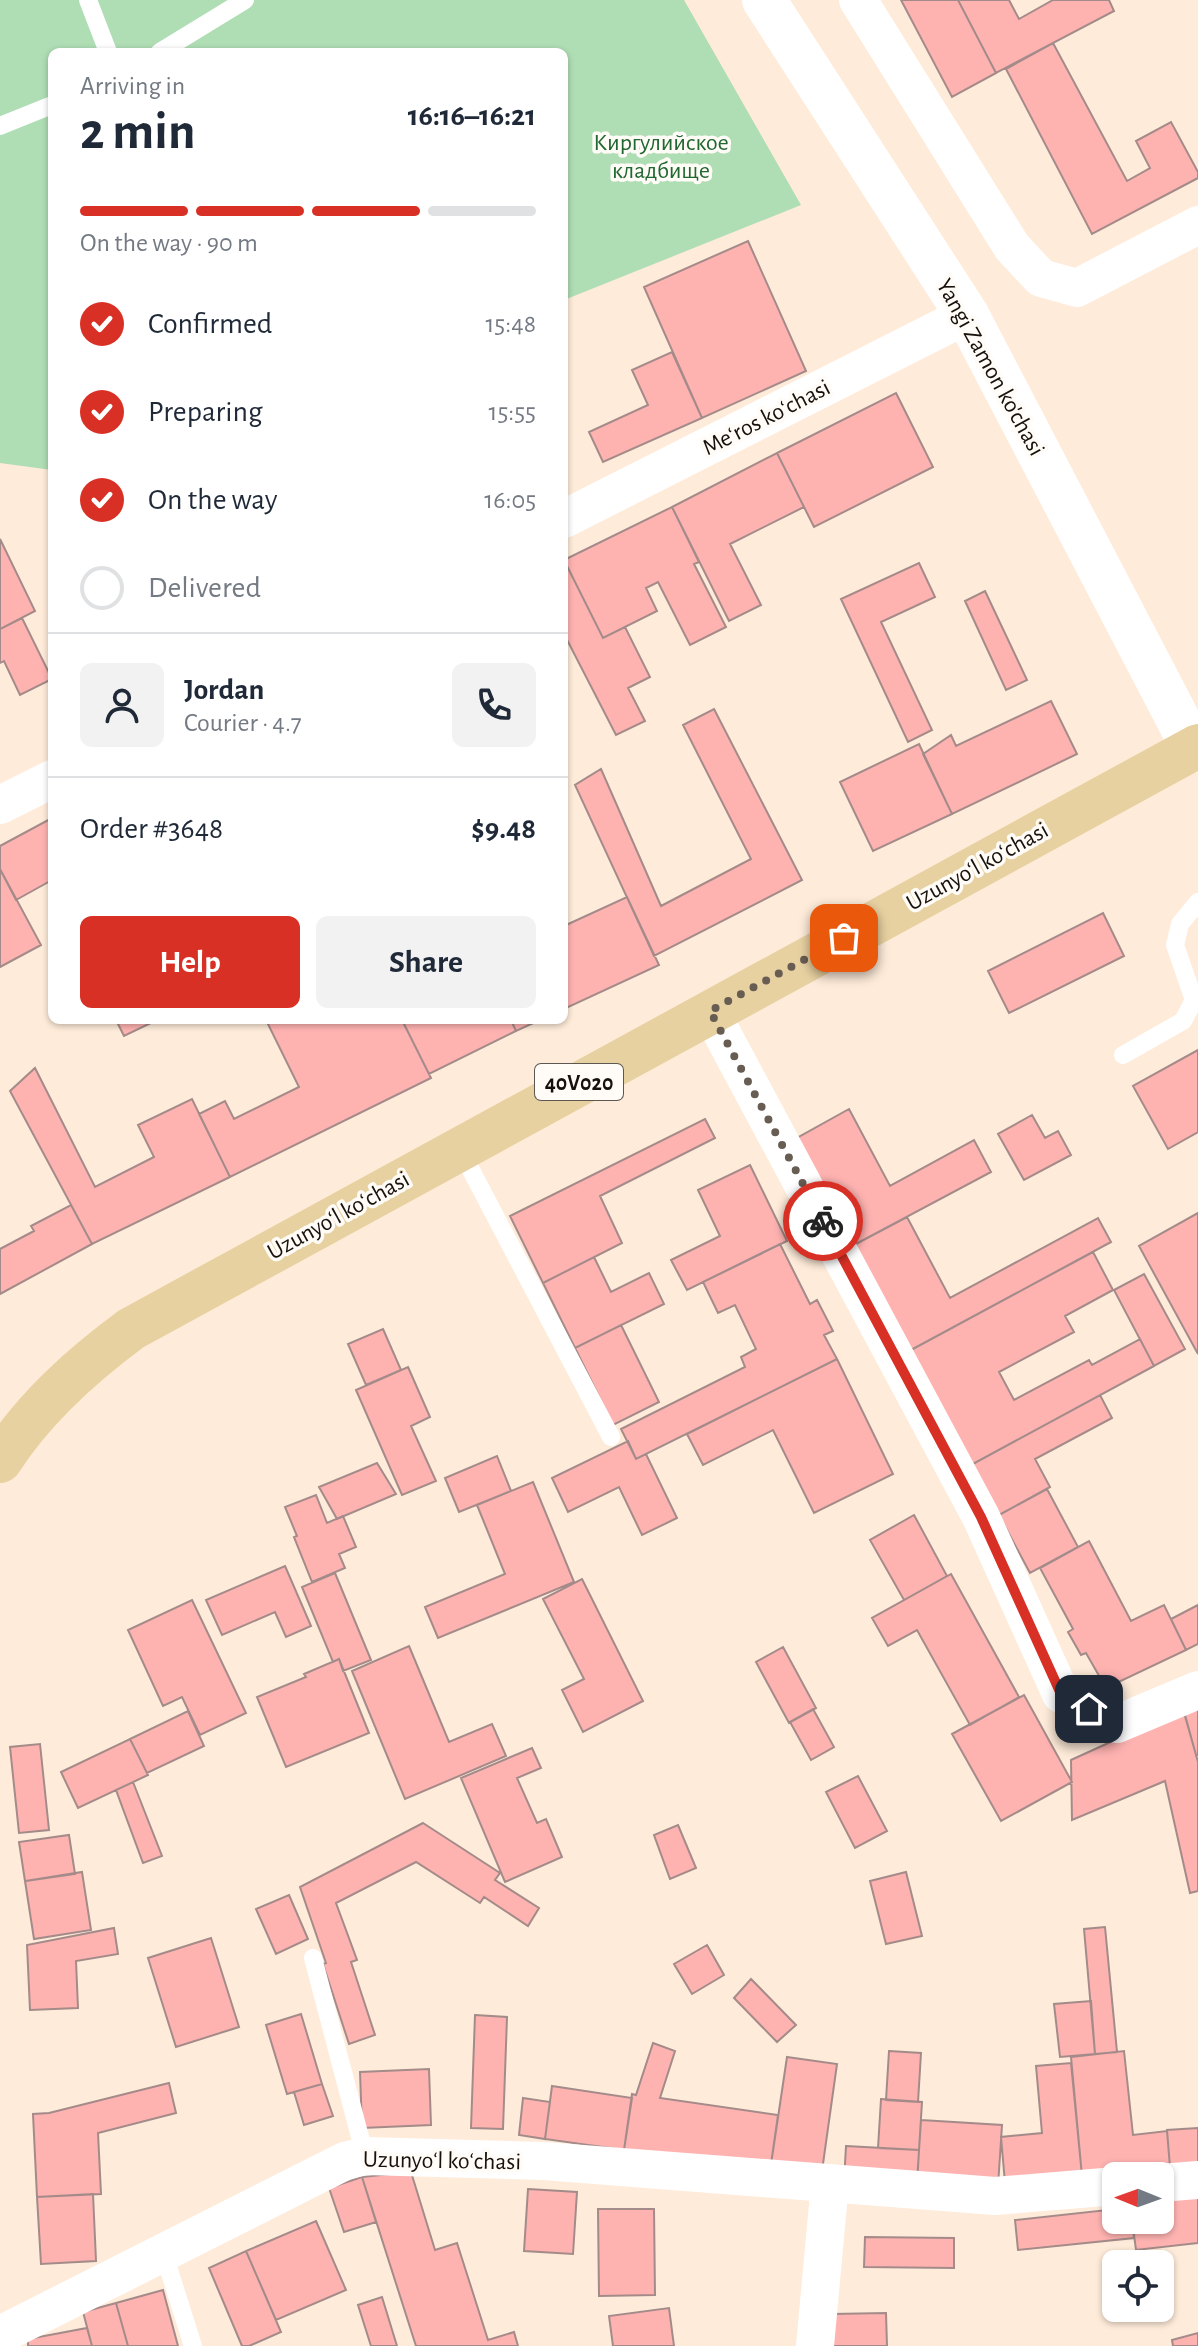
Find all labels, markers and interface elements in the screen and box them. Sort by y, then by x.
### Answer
text: Arriving in [80,73,185,99]
text: 16:16–16:21 [408,101,536,131]
text: 2 min [80,106,195,158]
park label: Киргулийское кладбище [593,131,729,183]
text: On the way · 90 m [80,230,258,256]
street label: Yangi Zamon ko'chasi [932,275,1049,460]
icon: check [80,302,124,346]
text: Confirmed [148,309,272,339]
text: 15:48 [485,311,536,337]
street label: Meʻros koʻchasi [699,375,834,460]
icon: check [80,390,124,434]
text: Preparing [148,397,263,427]
text: 15:55 [488,399,536,425]
icon: check [80,478,124,522]
text: On the way [148,485,277,515]
text: 16:05 [484,487,536,513]
text: Delivered [148,573,261,603]
button: person [80,663,164,747]
button: phone [452,663,536,747]
text: Jordan [184,675,264,705]
text: Courier · 4.7 [184,710,302,736]
text: Order #3648 [80,814,223,844]
text: $9.48 [471,814,536,844]
street label: Uzunyoʻl koʻchasi [902,818,1053,916]
pin [810,904,878,972]
button: Help [80,916,300,1008]
button: Share [316,916,536,1008]
icon: bag [822,916,866,960]
road number: 40V020 [535,1064,623,1100]
street label: Uzunyoʻl koʻchasi [263,1167,414,1265]
courier [783,1181,863,1261]
icon: bike [801,1199,845,1243]
pin [1055,1675,1123,1743]
icon: home [1067,1687,1111,1731]
street label: Uzunyoʻl koʻchasi [363,2148,521,2174]
north arrow [1102,2162,1174,2234]
map controls [1102,2162,1174,2322]
button: locate [1102,2250,1174,2322]

